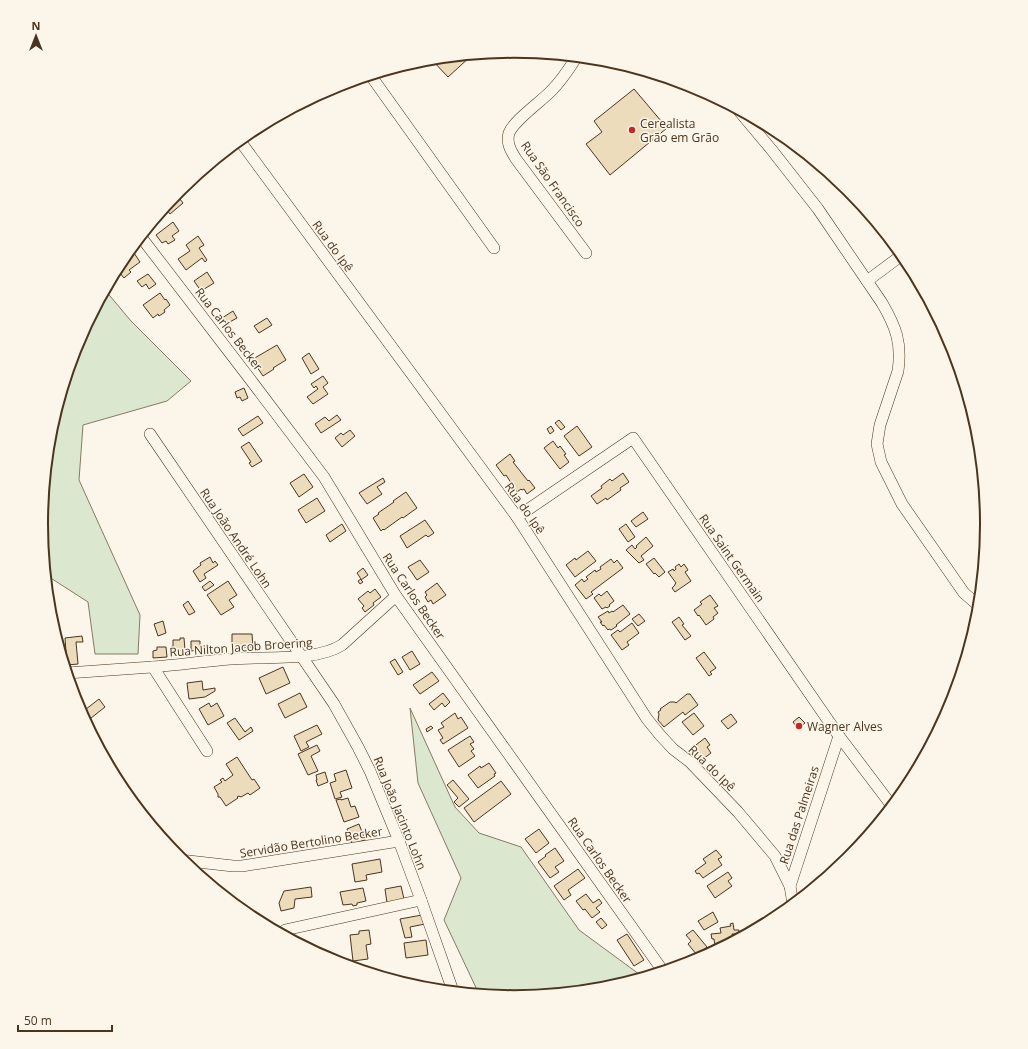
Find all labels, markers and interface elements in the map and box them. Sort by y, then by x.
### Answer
north arrow [16,16,56,56]
text: N [32,18,40,33]
place label: Cerealista Grão em Grão [640,115,719,146]
marker: Cerealista Grão em Grão [627,125,637,135]
street label: Rua São Francisco [517,138,589,230]
street label: Rua do Ipê [309,217,358,275]
street label: Rua Carlos Becker [191,284,267,374]
street label: Rua do Ipê [501,479,549,538]
street label: Rua João André Lohn [196,485,276,591]
street label: Rua Saint Germain [695,510,769,606]
street label: Rua Carlos Becker [379,549,449,643]
street label: Rua Nilton Jacob Broering [169,633,314,660]
place label: Wagner Alves [807,718,883,735]
marker: Wagner Alves [794,721,804,731]
street label: Rua do Ipê [685,741,740,795]
street label: Rua João Jacinto Lohn [369,754,431,872]
street label: Rua das Palmeiras [775,763,823,866]
street label: Rua Carlos Becker [564,814,636,906]
street label: Servidão Bertolino Becker [238,822,384,862]
scale bar [18,1007,112,1033]
text: 50 m [24,1012,52,1029]

